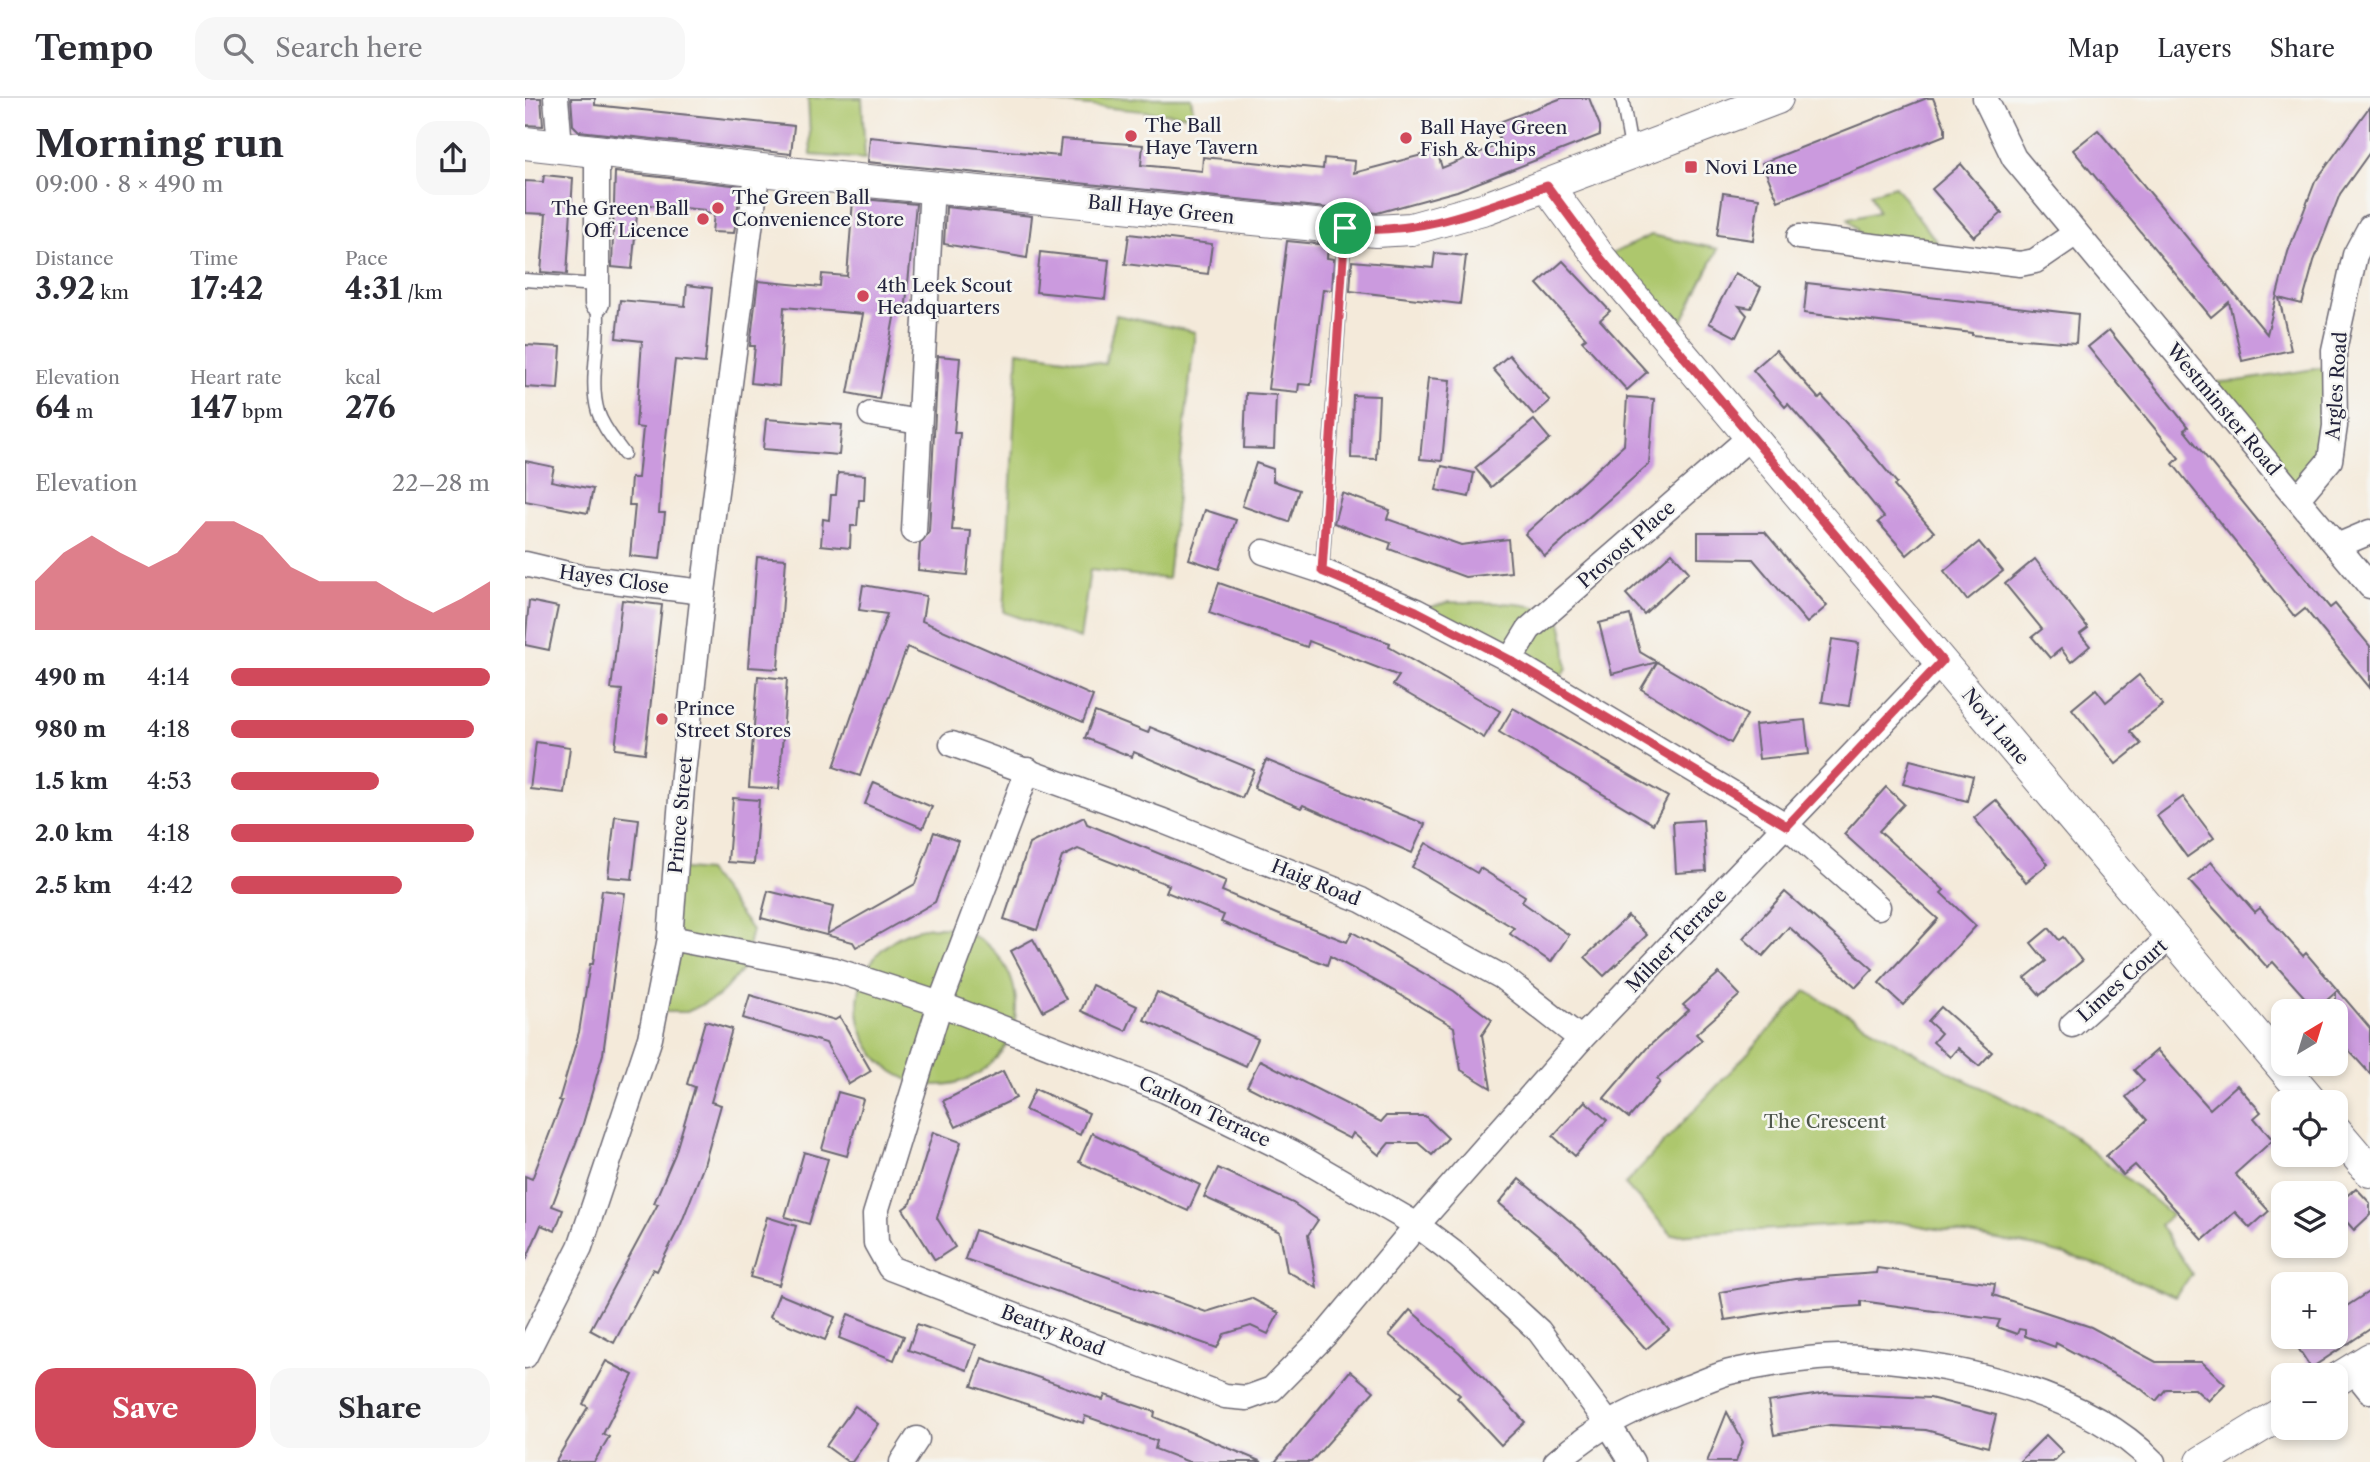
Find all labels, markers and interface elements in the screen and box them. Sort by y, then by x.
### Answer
search box [195,17,685,80]
text: Tempo [35,28,153,69]
icon: search [219,29,257,67]
text: Search here [275,32,423,64]
text: Map [2068,34,2119,63]
text: Layers [2157,34,2232,63]
text: Share [2270,34,2335,63]
place label: The Ball Haye Tavern [1145,114,1258,159]
place label: Ball Haye Green Fish & Chips [1420,116,1567,161]
text: Morning run [35,120,284,167]
button: share [416,121,490,195]
marker: The Ball Haye Tavern [1123,128,1139,144]
marker: Ball Haye Green Fish & Chips [1398,130,1414,146]
place label: Novi Lane [1705,156,1797,179]
marker: Novi Lane [1683,159,1699,175]
text: 09:00 · 8 × 490 m [35,170,223,198]
place label: The Green Ball Convenience Store [732,186,904,231]
street label: Ball Haye Green [1086,190,1236,229]
place label: The Green Ball Off Licence [551,197,689,242]
pin [1315,198,1375,258]
marker: The Green Ball Convenience Store [710,200,726,216]
icon: arrive [1326,209,1364,247]
marker: The Green Ball Off Licence [695,211,711,227]
text: Distance [35,247,114,270]
text: Time [190,247,238,270]
text: Pace [345,247,388,270]
text: 3.92 [35,270,95,307]
text: 17:42 [190,270,264,307]
text: 4:31 [345,270,402,307]
place label: 4th Leek Scout Headquarters [877,274,1013,319]
text: km [95,281,129,304]
text: /km [402,281,443,304]
marker: 4th Leek Scout Headquarters [855,288,871,304]
street label: Argles Road [2321,331,2352,442]
street label: Westminster Road [2161,338,2286,480]
text: Elevation [35,366,120,389]
text: Heart rate [190,366,282,389]
text: kcal [345,366,381,389]
text: 64 [35,389,71,426]
text: 147 [190,389,237,426]
text: 276 [345,389,396,426]
text: m [71,400,93,423]
text: bpm [237,400,283,423]
text: Elevation [35,469,138,497]
text: 22–28 m [392,469,490,497]
street label: Provost Place [1573,496,1680,593]
street label: Hayes Close [558,560,670,599]
text: 490 m [35,663,106,691]
text: 4:14 [147,663,190,691]
street label: Novi Lane [1957,684,2034,769]
place label: Prince Street Stores [676,697,791,742]
marker: Prince Street Stores [654,711,670,727]
text: 980 m [35,715,106,743]
text: 4:18 [147,715,190,743]
street label: Prince Street [664,755,697,875]
text: 1.5 km [35,767,108,795]
text: 4:53 [147,767,192,795]
text: 2.0 km [35,819,113,847]
text: 4:18 [147,819,190,847]
street label: Haig Road [1268,854,1364,911]
text: 2.5 km [35,871,111,899]
text: 4:42 [147,871,193,899]
street label: Milner Terrace [1621,884,1732,997]
street label: Limes Court [2073,934,2172,1027]
north arrow [2271,999,2349,1076]
map controls [2271,999,2348,1440]
street label: Carlton Terrace [1135,1071,1274,1152]
button: locate [2271,1090,2348,1167]
park label: The Crescent [1764,1110,1886,1133]
button: layers [2271,1181,2348,1258]
button: + [2271,1272,2348,1349]
street label: Beatty Road [998,1300,1108,1361]
button: − [2271,1363,2348,1440]
button: Save [35,1368,256,1448]
button: Share [270,1368,490,1448]

